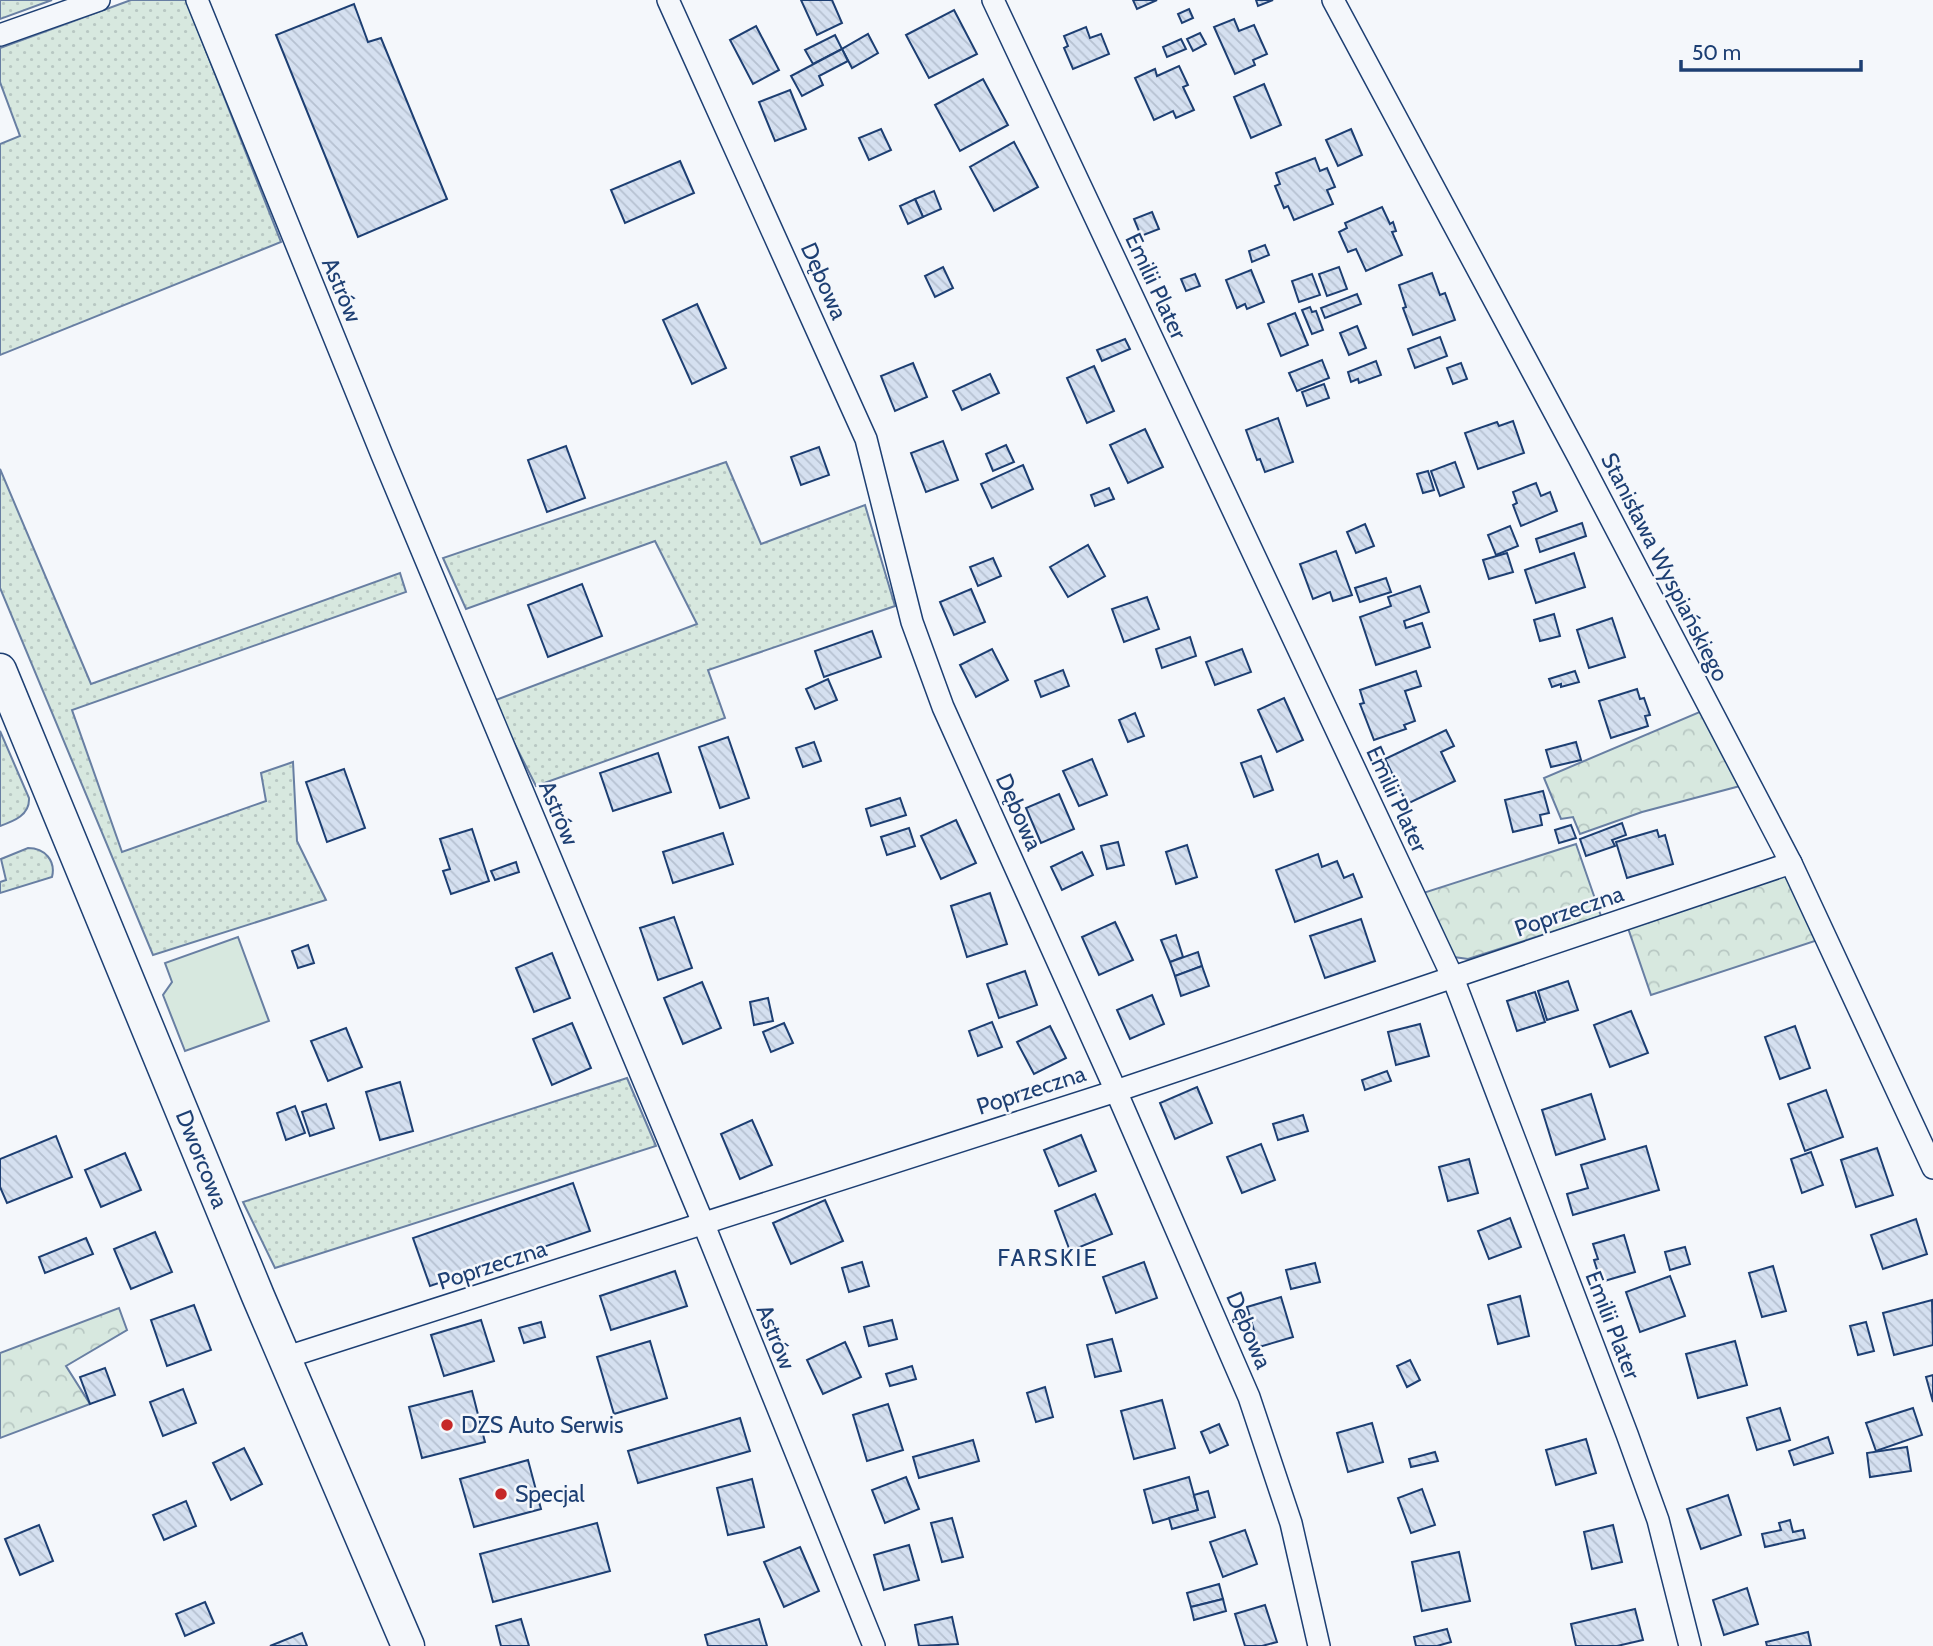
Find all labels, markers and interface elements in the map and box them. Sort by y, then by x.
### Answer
scale bar [1681,28,1861,72]
text: 50 m [1692,40,1741,65]
street label: Emilii Plater [1119,228,1193,344]
street label: Dębowa [795,238,853,324]
street label: Astrów [316,253,368,327]
street label: Stanisława Wyspiańskiego [1595,448,1735,686]
street label: Emilii Plater [1360,741,1434,857]
street label: Dębowa [990,769,1048,855]
street label: Astrów [533,776,585,850]
street label: Poprzeczna [1511,879,1627,943]
street label: Poprzeczna [973,1059,1089,1121]
street label: Dworcowa [170,1106,234,1212]
street label: Poprzeczna [434,1234,550,1296]
district label: FARSKIE [997,1243,1099,1272]
street label: Emilii Plater [1580,1267,1647,1384]
street label: Dębowa [1220,1287,1278,1373]
street label: Astrów [750,1300,802,1374]
place label: DZS Auto Serwis [461,1411,623,1439]
marker: DZS Auto Serwis [439,1417,455,1433]
place label: Specjal [515,1480,585,1508]
marker: Specjal [493,1486,509,1502]

